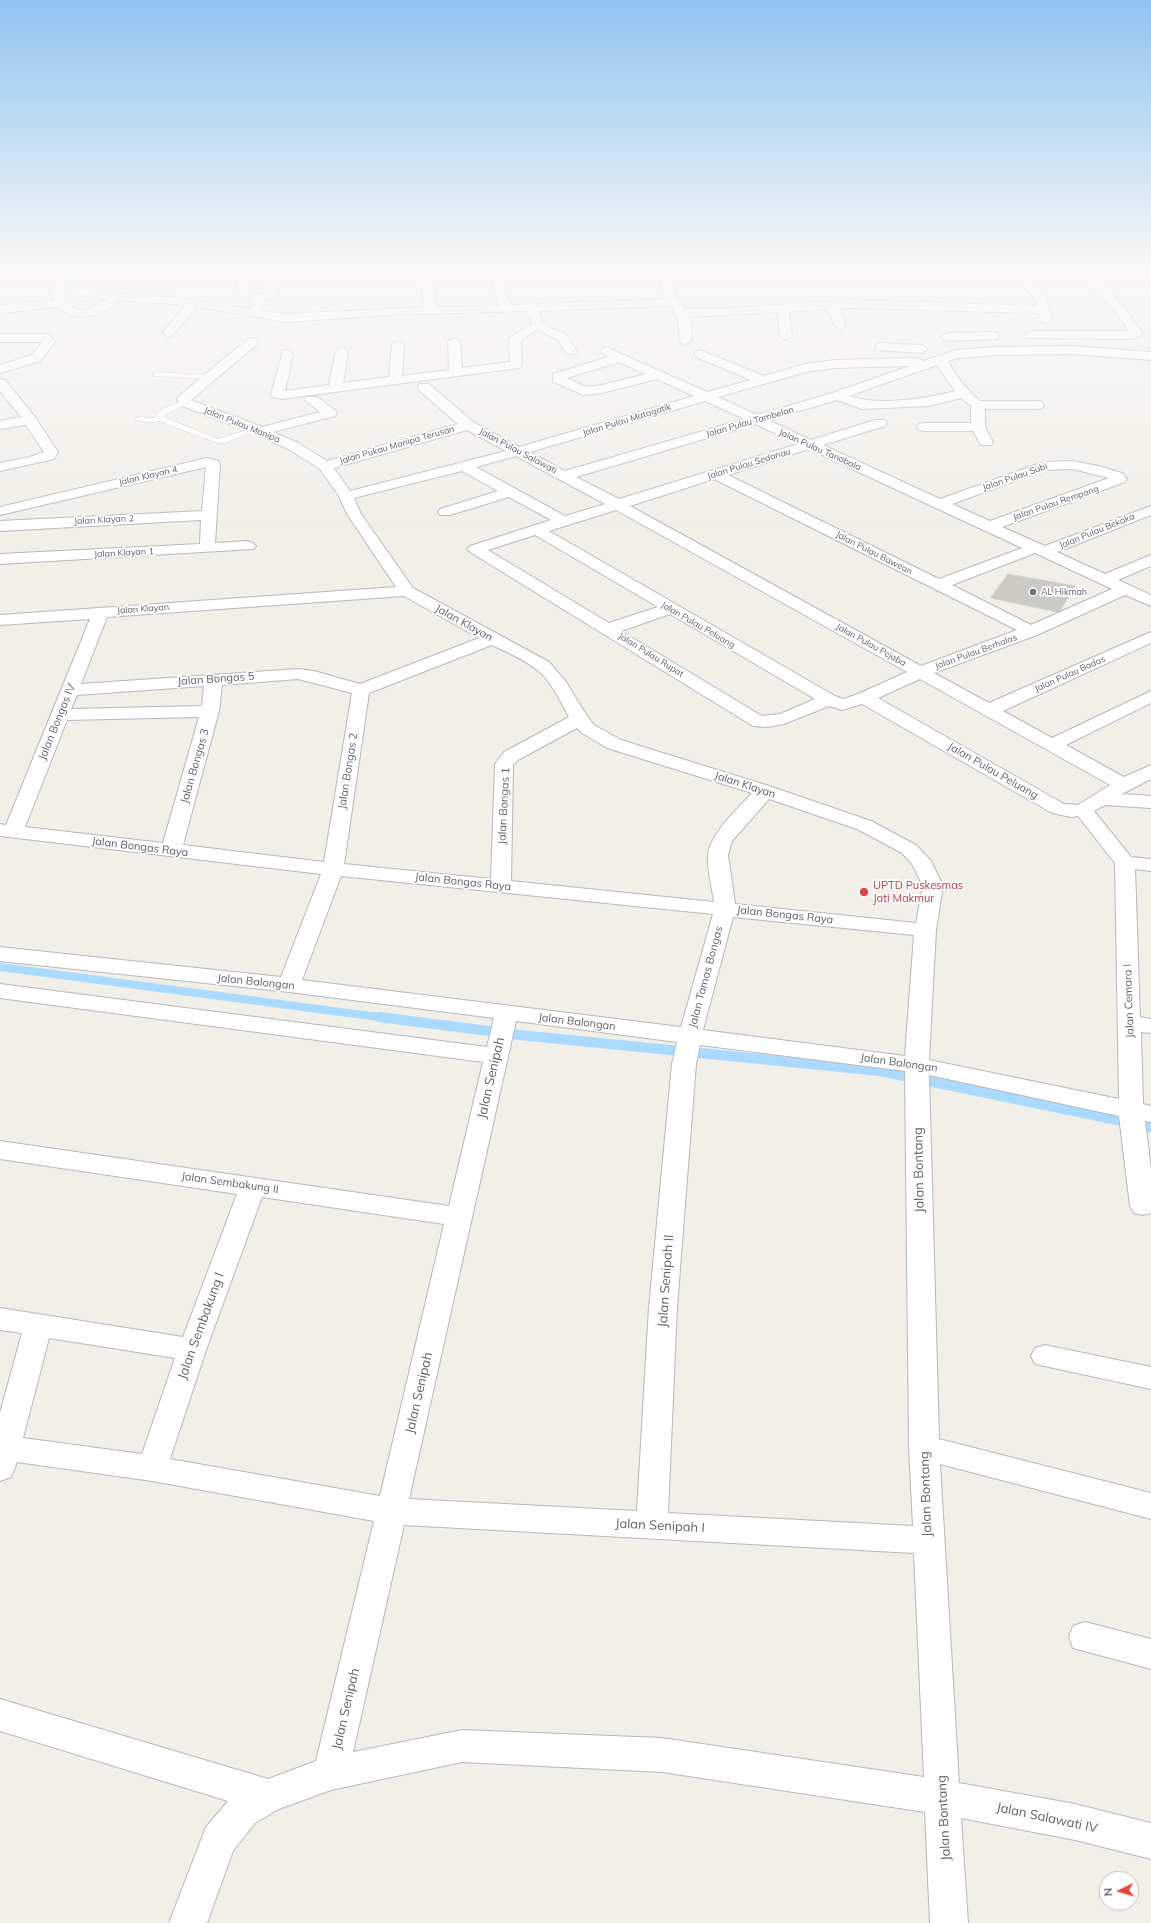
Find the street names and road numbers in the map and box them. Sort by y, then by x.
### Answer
street label: Jalan Pulau Matagatik [581,401,673,439]
street label: Jalan Pulau Tambelan [705,404,795,440]
street label: Jalan Pulau Manipa [202,405,282,445]
street label: Jalan Pukau Manipa Terusan [338,423,456,467]
street label: Jalan Pulau Salawati [477,426,559,476]
street label: Jalan Pulau Tanabala [777,427,863,473]
street label: Jalan Pulau Sedanau [706,446,792,482]
street label: Jalan Pulau Subi [981,461,1049,493]
street label: Jalan Klayan 4 [118,464,178,488]
street label: Jalan Pulau Rempang [1012,483,1100,523]
street label: Jalan Pulau Bekaka [1058,511,1136,551]
street label: Jalan Klayan 2 [74,513,134,527]
street label: Jalan Pulau Bawean [834,529,914,577]
street label: Jalan Klayan 1 [94,546,154,560]
street label: Jalan Pulau Peluang [659,599,737,651]
street label: Jalan Klayan [117,602,169,616]
street label: Jalan Klayan [433,602,495,644]
street label: Jalan Pulau Pejaba [834,621,908,669]
street label: Jalan Pulau Rupat [616,631,686,679]
street label: Jalan Pulau Berhalas [933,632,1019,672]
street label: Jalan Pulau Badas [1033,654,1107,694]
street label: Jalan Bongas 5 [177,670,255,688]
street label: Jalan Bongas IV [36,682,78,762]
street label: Jalan Bongas 3 [178,727,212,805]
street label: Jalan Bongas 2 [335,732,361,810]
street label: Jalan Pulau Peluang [945,740,1041,802]
street label: Jalan Bongas 1 [495,767,513,845]
street label: Jalan Klayan [713,769,777,801]
street label: Jalan Bongas Raya [91,835,189,859]
street label: Jalan Bongas Raya [414,870,512,894]
street label: Jalan Bongas Raya [736,903,834,927]
street label: Jalan Tamas Bongas [686,925,726,1029]
street label: Jalan Cemara I [1121,964,1137,1038]
street label: Jalan Balongan [217,971,295,993]
street label: Jalan Balongan [538,1011,616,1033]
street label: Jalan Senipah [474,1036,508,1120]
street label: Jalan Balongan [860,1051,938,1075]
street label: Jalan Bontang [910,1127,928,1213]
street label: Jalan Sembakung II [181,1170,279,1196]
street label: Jalan Senipah II [655,1234,677,1328]
street label: Jalan Sembakung I [174,1270,228,1382]
street label: Jalan Senipah [402,1351,436,1435]
street label: Jalan Bontang [917,1451,935,1537]
street label: Jalan Senipah I [615,1516,705,1536]
street label: Jalan Senipah [329,1667,363,1751]
street label: Jalan Bontang [934,1775,954,1861]
street label: Jalan Salawati IV [995,1800,1099,1836]

